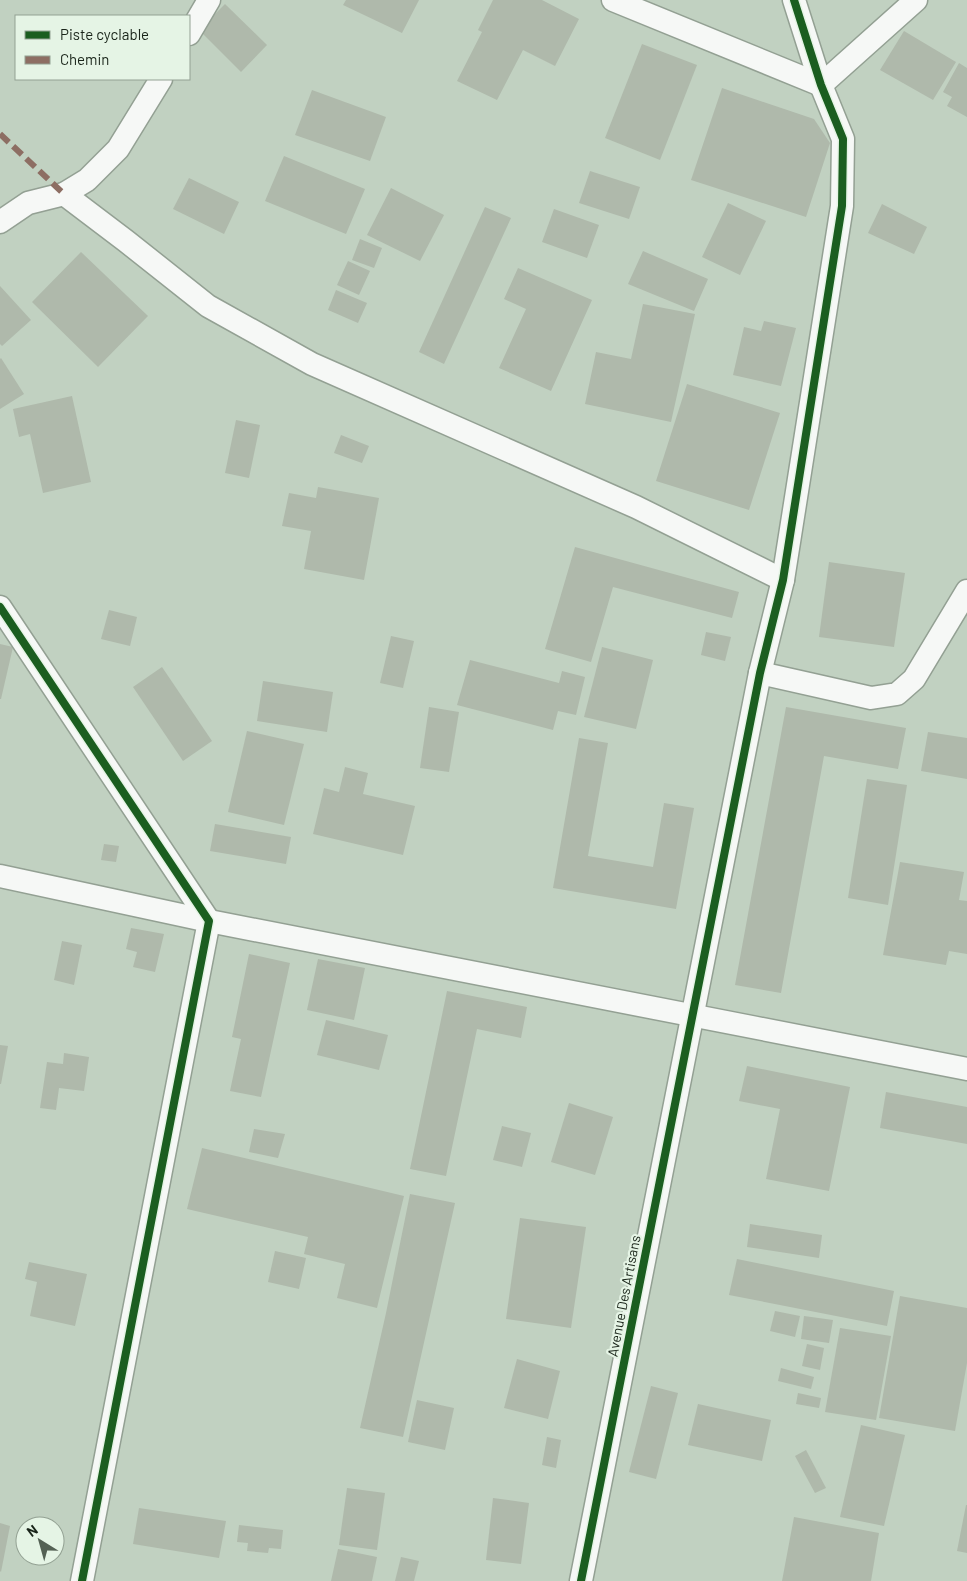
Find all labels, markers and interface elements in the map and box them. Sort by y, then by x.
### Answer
legend [15,15,190,80]
text: Piste cyclable [60,25,149,43]
text: Chemin [60,50,109,68]
street label: Avenue Des Artisans [603,1233,644,1358]
north arrow [15,1516,65,1566]
text: N [23,1521,41,1540]

